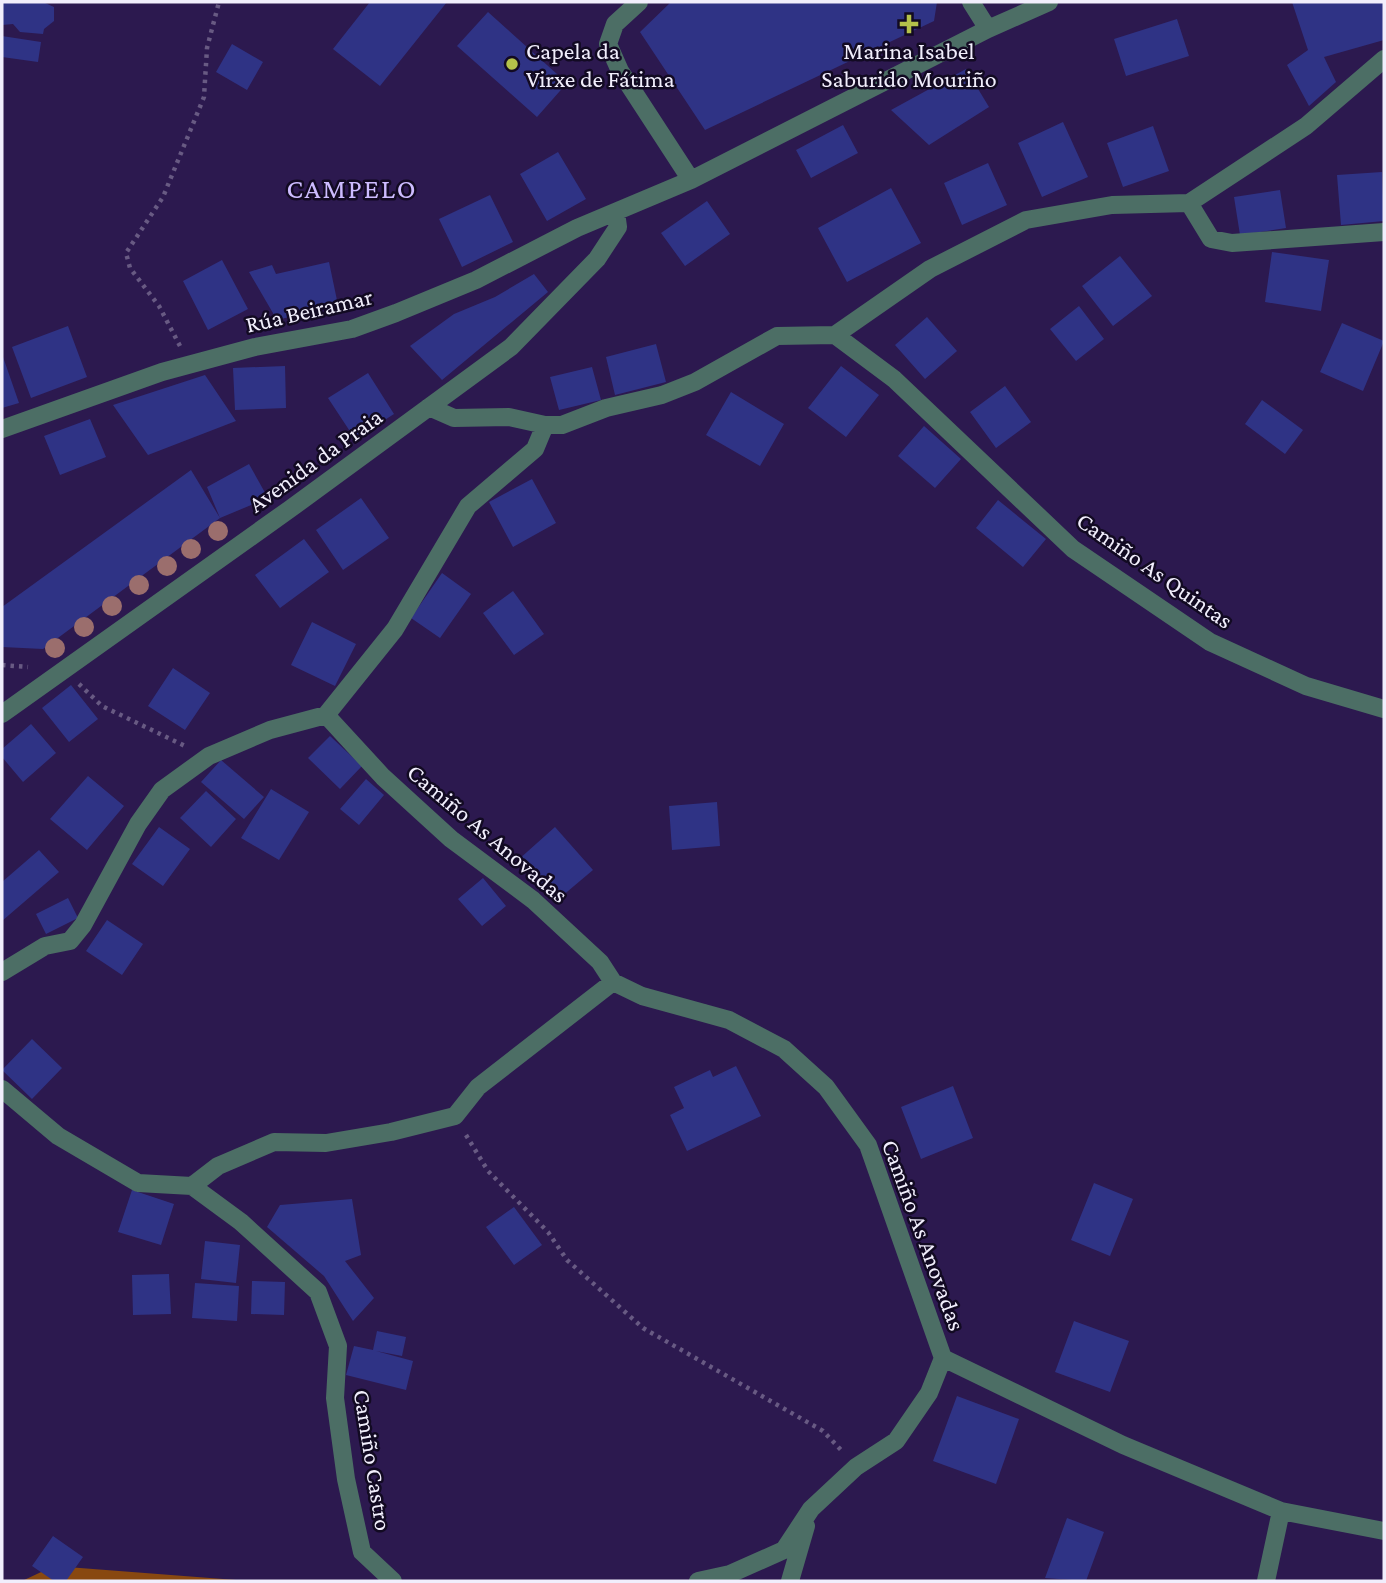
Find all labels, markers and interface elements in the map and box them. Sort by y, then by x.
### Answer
marker: Marina Isabel Saburido Mouriño [901,16,917,32]
place label: Capela da Virxe de Fátima [526,37,675,92]
place label: Marina Isabel Saburido Mouriño [821,37,997,92]
marker: Capela da Virxe de Fátima [504,56,520,72]
district label: CAMPELO [286,173,418,204]
street label: Rúa Beiramar [243,282,376,338]
street label: Avenida da Praia [243,402,387,518]
street label: Camiño As Quintas [1072,506,1238,634]
street label: Camiño As Anovadas [402,758,574,908]
street label: Camiño As Anovadas [877,1136,971,1334]
street label: Camiño Castro [349,1388,397,1532]

